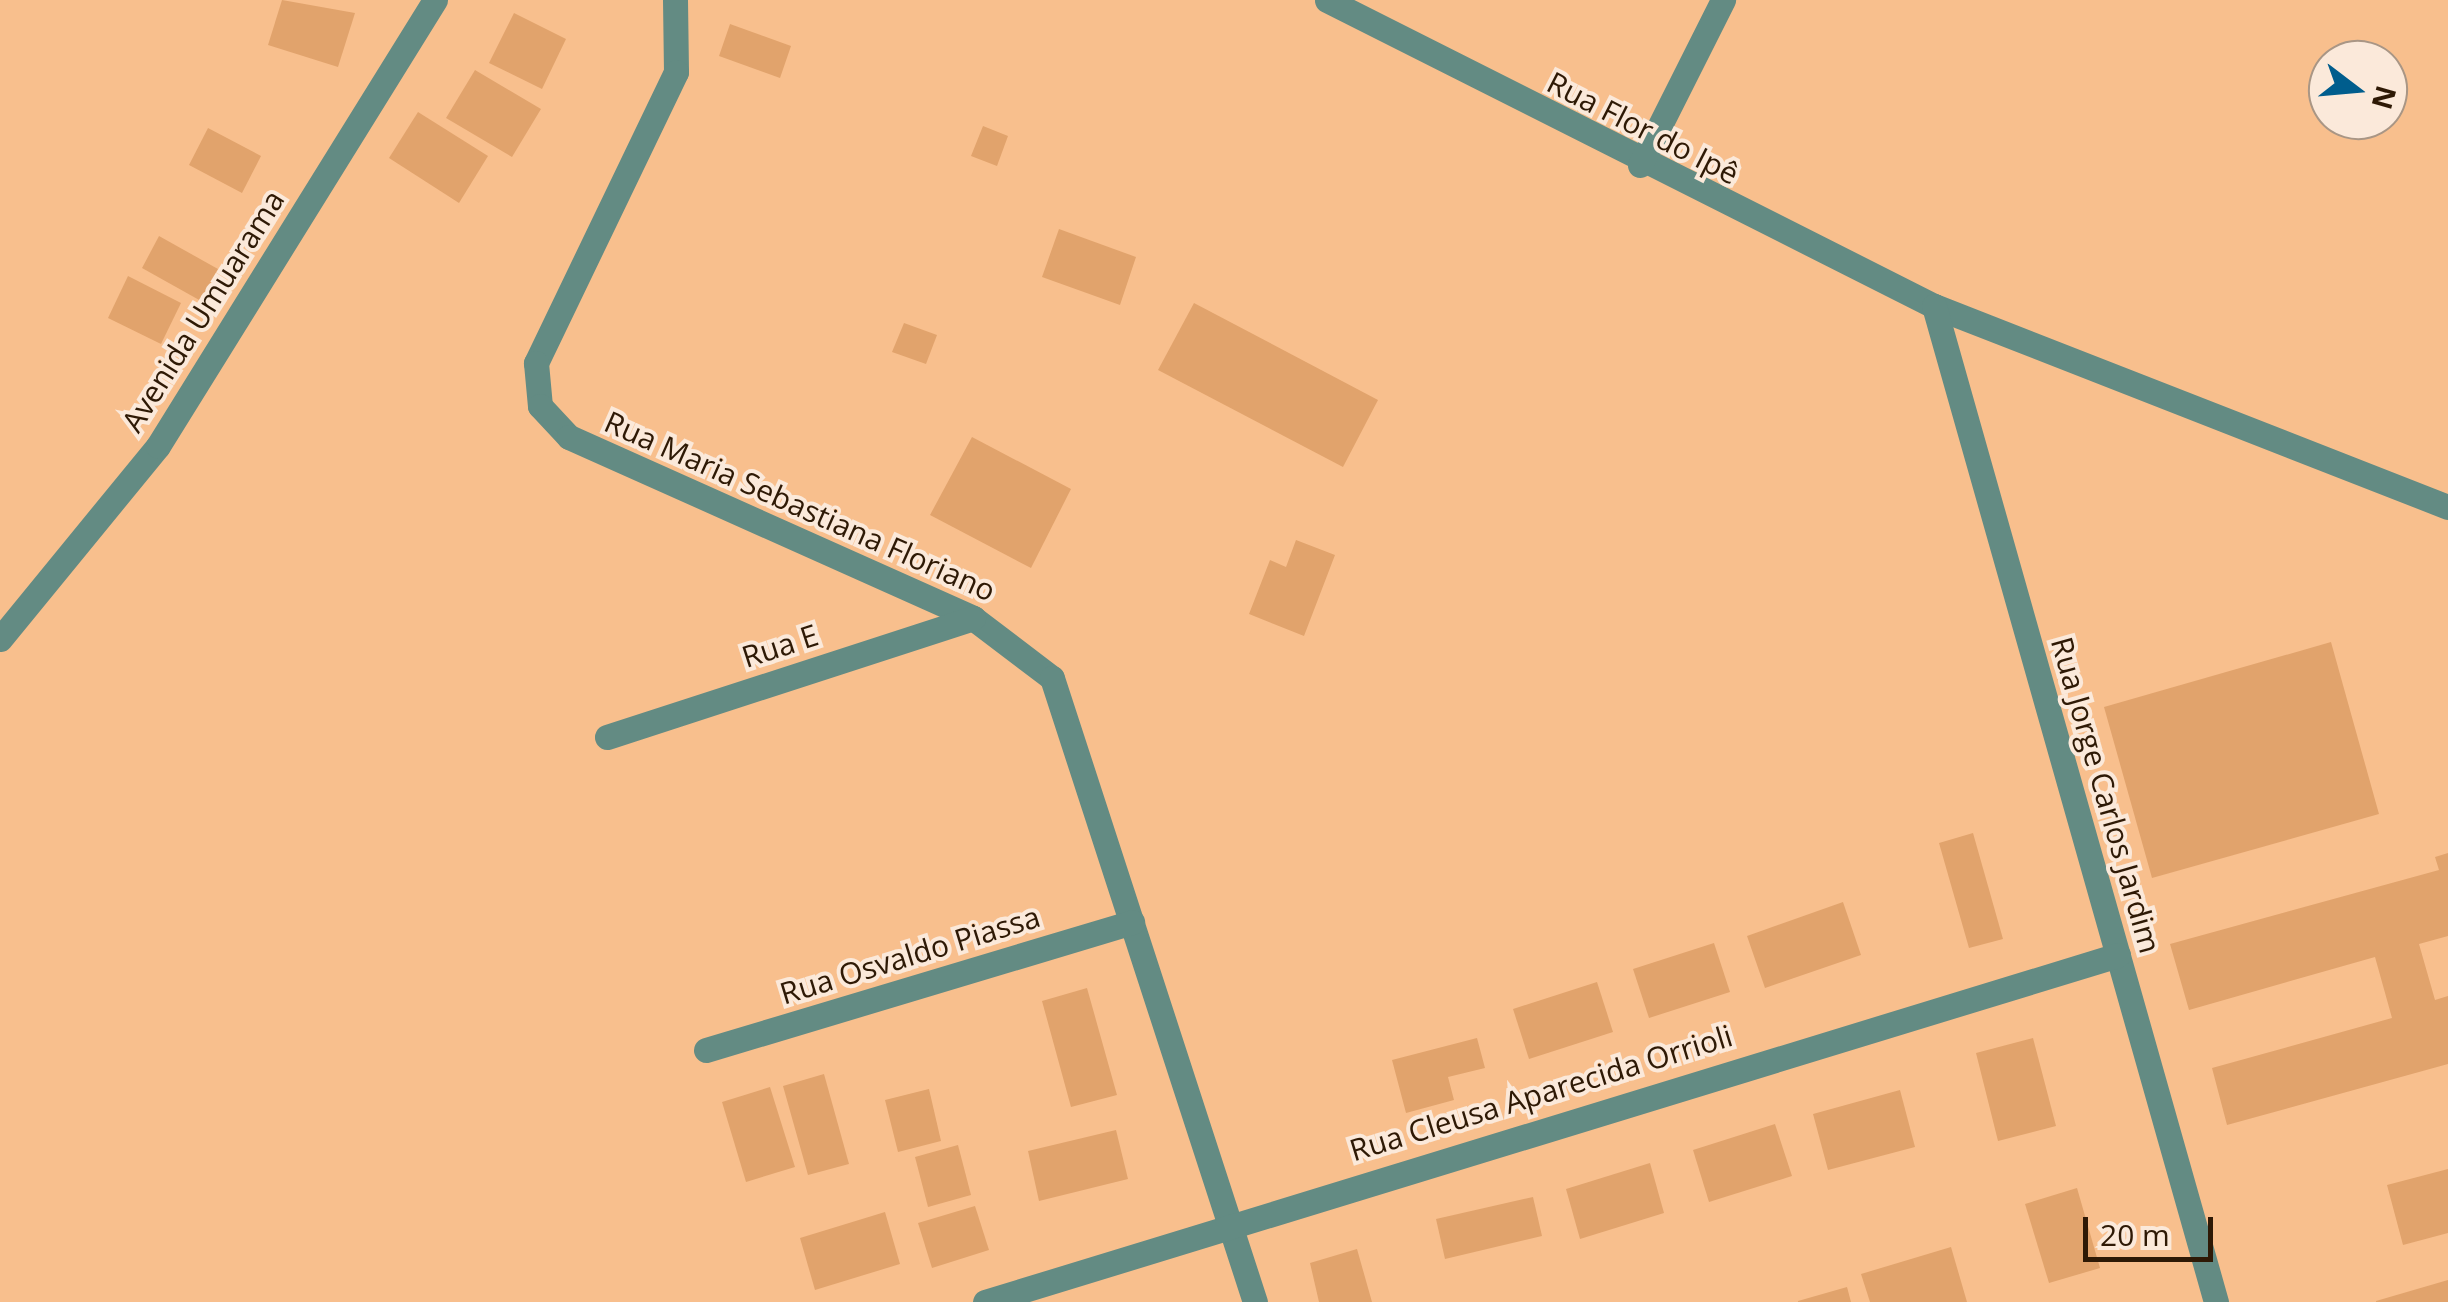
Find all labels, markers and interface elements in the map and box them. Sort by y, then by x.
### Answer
north arrow [2308,40,2408,140]
street label: Rua Flor do Ipê [1541,64,1745,192]
text: N [2364,82,2406,114]
street label: Avenida Umuarama [114,184,292,438]
street label: Rua Maria Sebastiana Floriano [599,403,1001,609]
street label: Rua E [737,617,823,675]
street label: Rua Jorge Carlos Jardim [2044,633,2168,957]
street label: Rua Osvaldo Piassa [776,898,1044,1012]
street label: Rua Cleusa Aparecida Orrioli [1345,1018,1737,1168]
scale bar [2088,1197,2218,1259]
text: 20 m [2100,1214,2170,1255]

